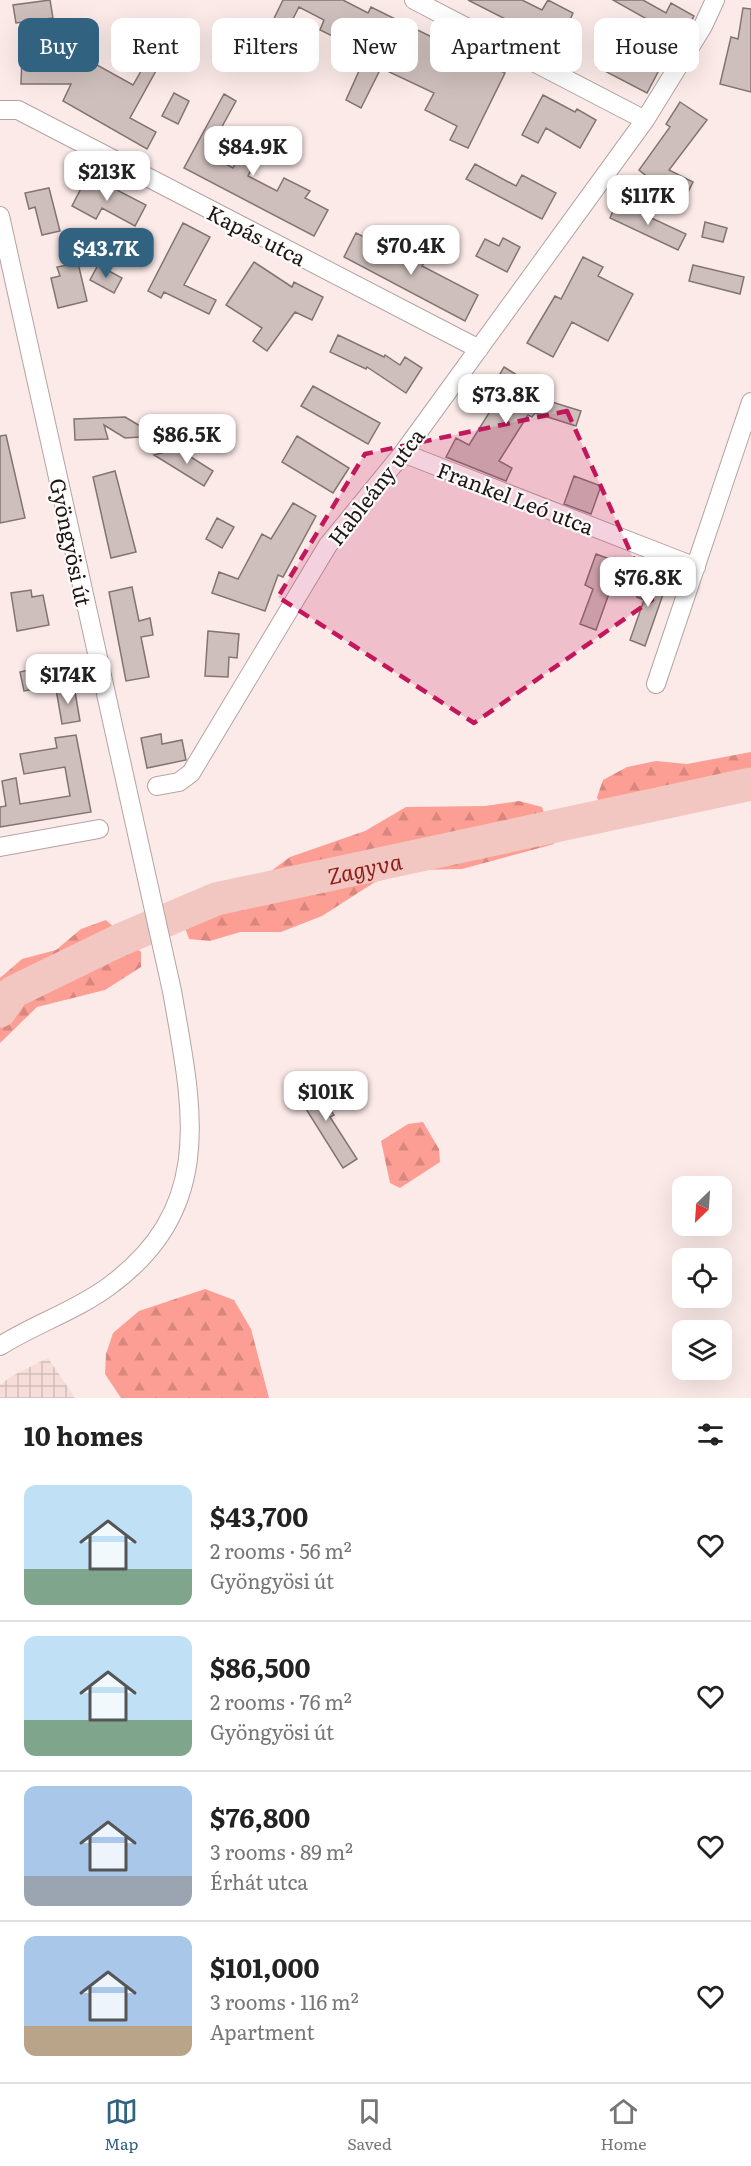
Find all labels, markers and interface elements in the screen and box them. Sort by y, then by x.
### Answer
chip: Buy [18,18,99,72]
chip: Rent [111,18,200,72]
chip: Filters [212,18,319,72]
chip: New [331,18,418,72]
chip: Apartment [430,18,582,72]
chip: House [594,18,699,72]
pin: $84.9K [204,126,302,177]
text: $84.9K [218,130,288,160]
pin: $213K [65,151,149,202]
text: $213K [78,155,136,185]
pin: $117K [606,175,690,226]
text: $117K [621,179,675,209]
street label: Kapás utca [202,196,312,272]
pin: $70.4K [362,225,460,276]
pin: $43.7K [57,228,155,279]
text: $70.4K [377,229,445,259]
text: $43.7K [73,232,139,262]
pin: $73.8K [457,374,555,425]
text: $73.8K [472,378,540,408]
pin: $86.5K [138,414,236,465]
text: $86.5K [153,418,221,448]
street label: Hableány utca [319,420,431,551]
street label: Frankel Leó utca [433,453,599,541]
street label: Gyöngyösi út [43,475,101,609]
pin: $76.8K [599,557,697,608]
text: $76.8K [614,561,682,591]
pin: $174K [26,654,110,705]
text: $174K [40,658,96,688]
water label: Zagyva [324,843,405,891]
pin: $101K [284,1071,368,1122]
text: $101K [298,1075,354,1105]
north arrow [672,1176,732,1236]
map controls [672,1176,732,1380]
button: locate [672,1248,732,1308]
button: layers [672,1320,732,1380]
text: 10 homes [24,1415,143,1454]
icon: filters [694,1418,727,1451]
text: $43,700 [210,1496,308,1535]
icon: home [72,1509,144,1581]
icon: heart [694,1529,727,1562]
text: 2 rooms · 56 m² [210,1535,352,1565]
text: Gyöngyösi út [210,1565,334,1595]
text: $86,500 [210,1647,311,1686]
icon: home [72,1660,144,1732]
icon: heart [694,1680,727,1713]
text: 2 rooms · 76 m² [210,1686,352,1716]
text: Gyöngyösi út [210,1716,334,1746]
text: $76,800 [210,1797,310,1836]
icon: home [72,1810,144,1882]
icon: heart [694,1830,727,1863]
text: 3 rooms · 89 m² [210,1836,353,1866]
text: Érhát utca [210,1866,308,1896]
text: $101,000 [210,1947,320,1986]
icon: home [72,1960,144,2032]
icon: heart [694,1980,727,2013]
text: 3 rooms · 116 m² [210,1986,359,2016]
text: Apartment [210,2016,315,2046]
tab: Map [104,2095,138,2155]
tab: Saved [347,2095,392,2155]
tab: Home [600,2095,647,2155]

